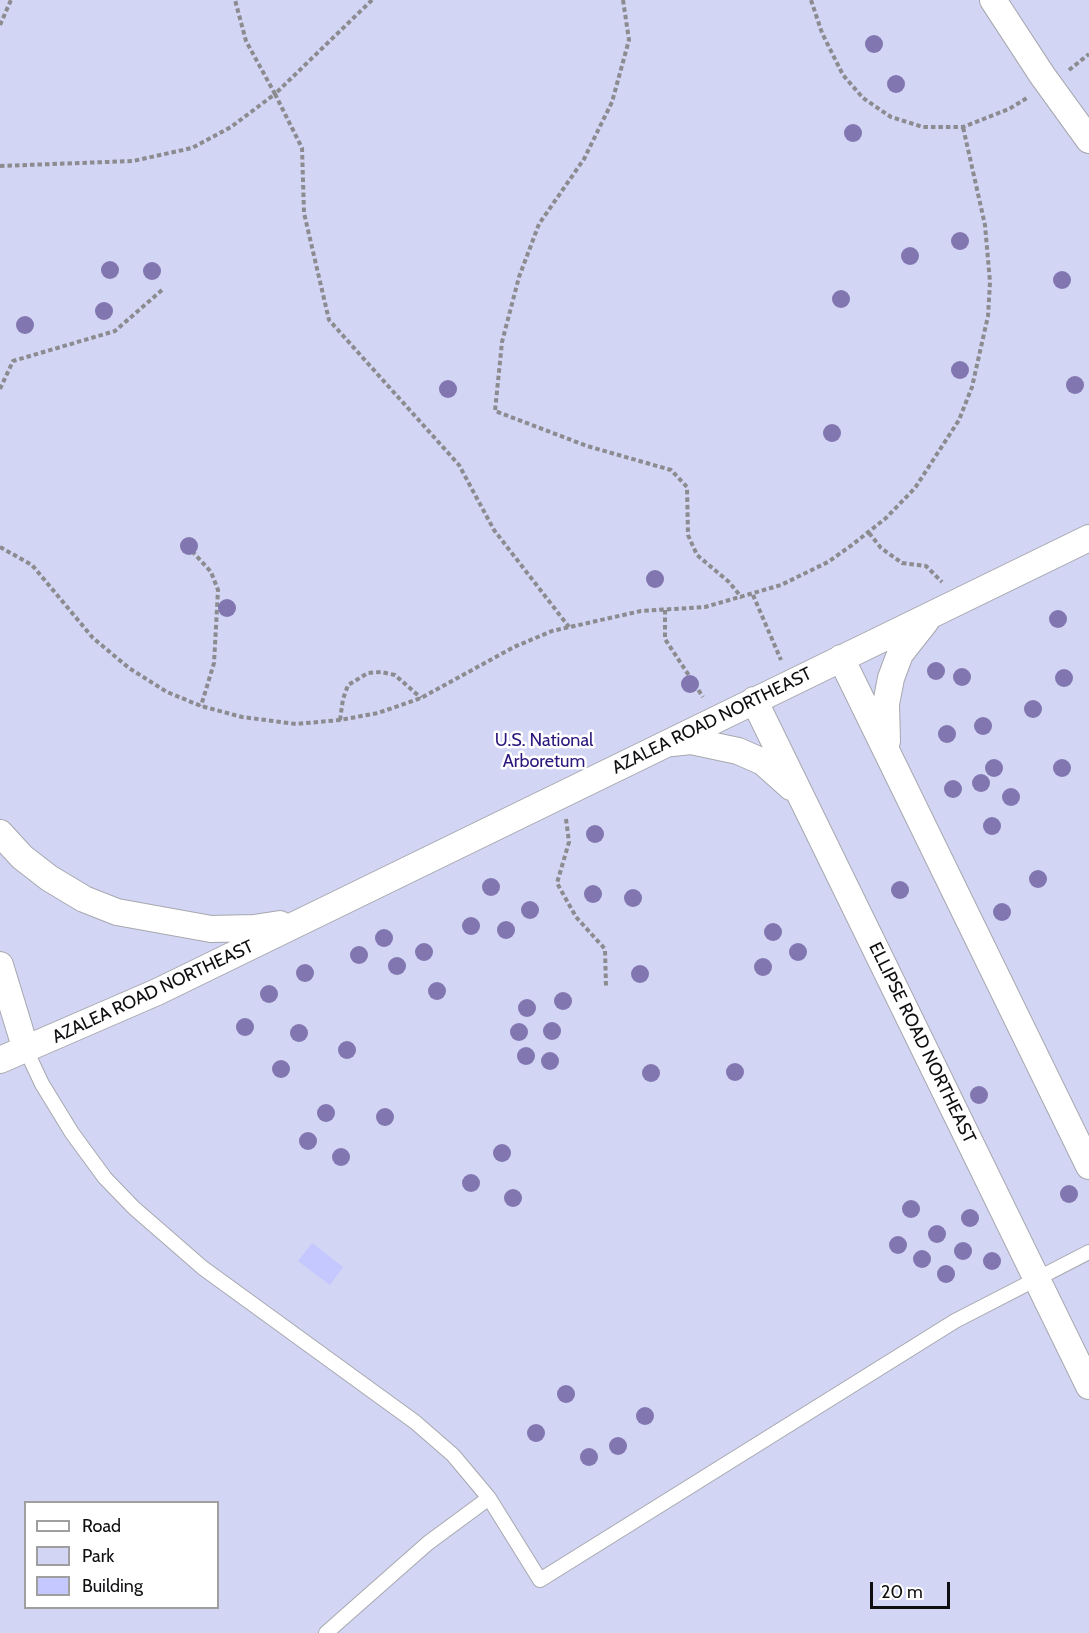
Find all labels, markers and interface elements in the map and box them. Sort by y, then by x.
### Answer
street label: AZALEA ROAD NORTHEAST [609,663,815,779]
park label: U.S. National Arboretum [495,730,593,772]
street label: AZALEA ROAD NORTHEAST [49,936,257,1048]
street label: ELLIPSE ROAD NORTHEAST [864,939,980,1147]
legend [24,1501,219,1609]
text: Road [82,1515,121,1537]
text: Park [82,1545,114,1567]
scale bar [873,1570,952,1608]
text: Building [82,1575,143,1597]
text: 20 m [881,1581,923,1603]

